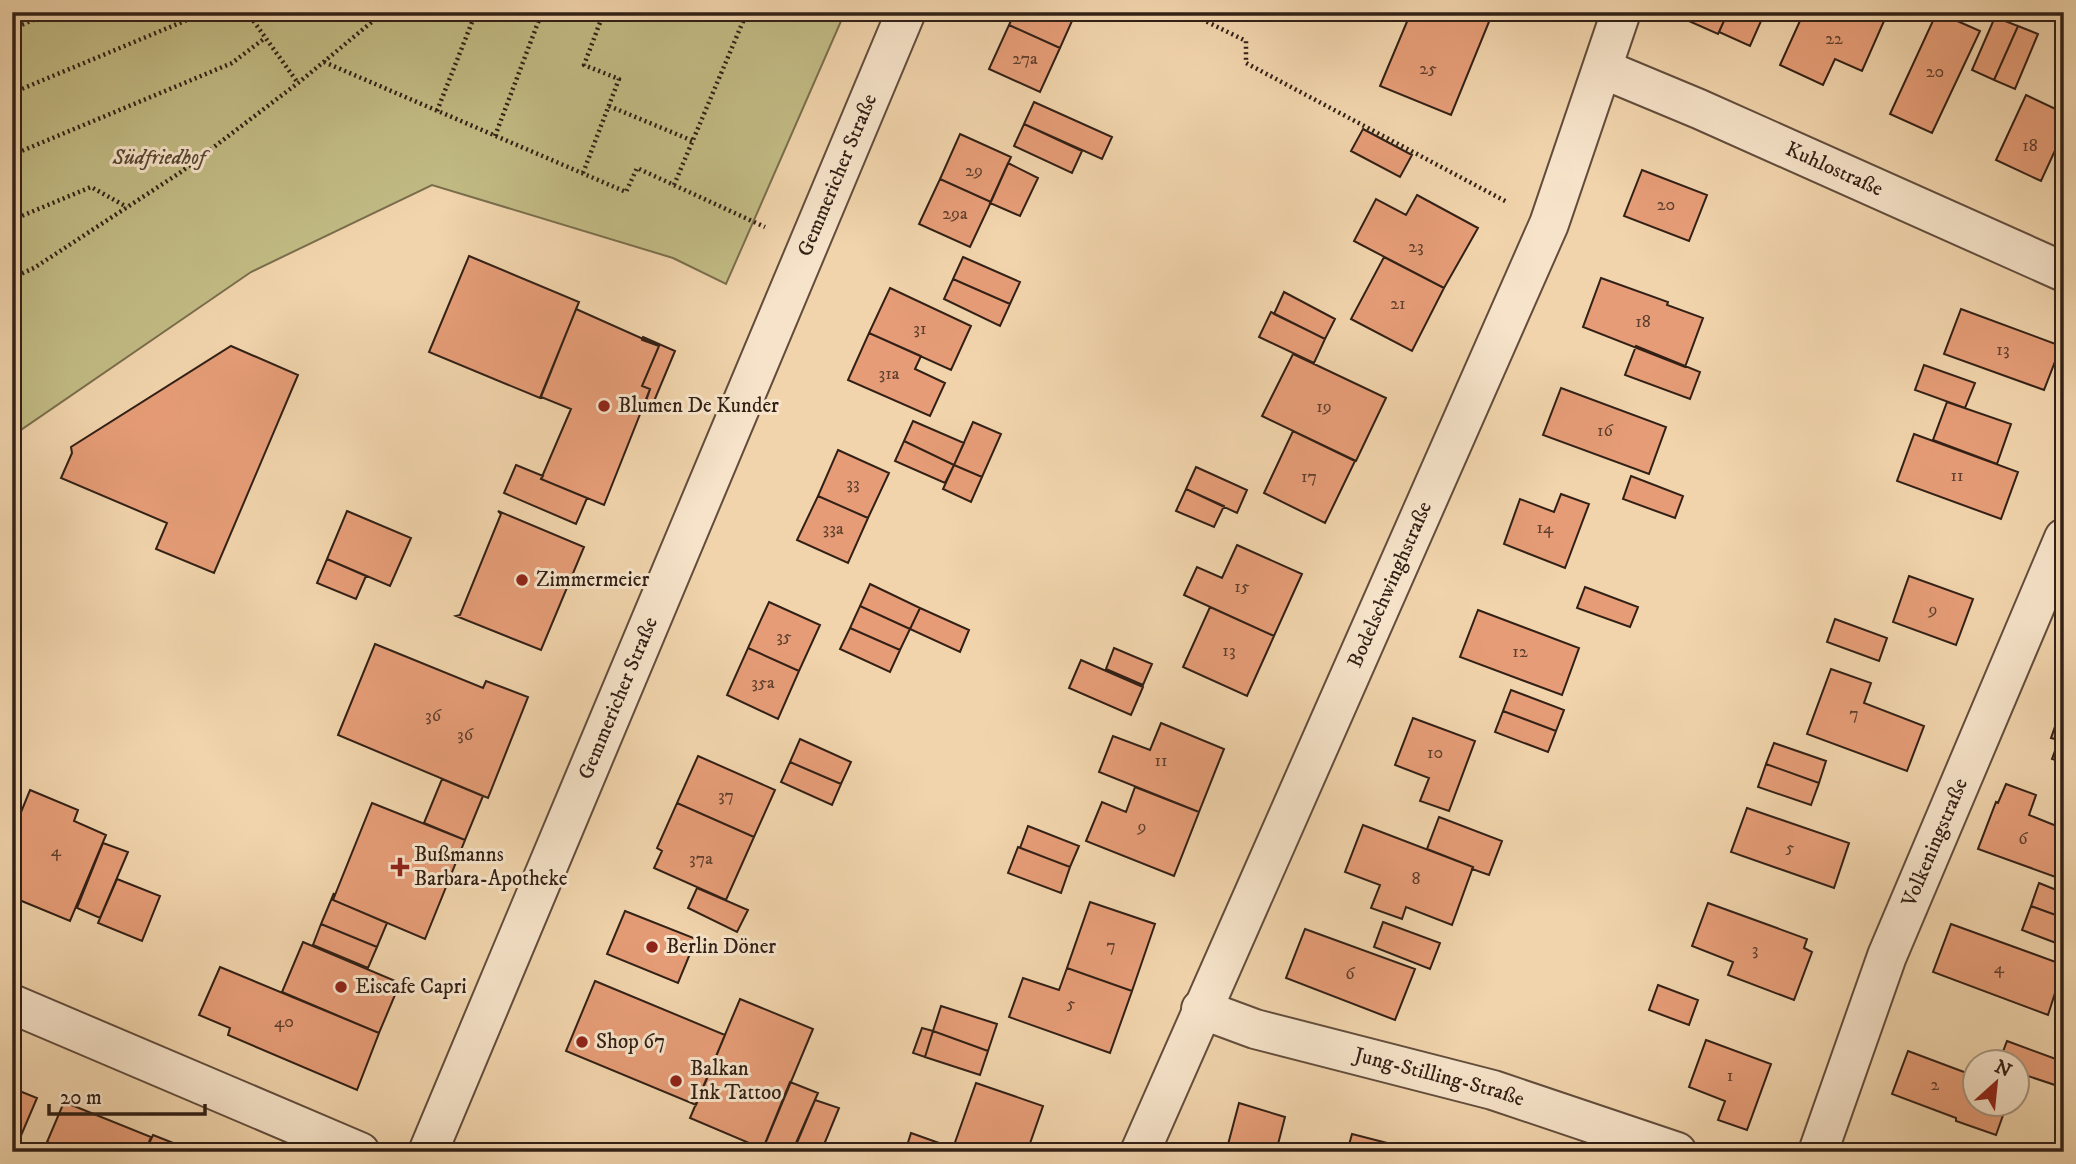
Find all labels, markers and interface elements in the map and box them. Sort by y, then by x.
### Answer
house number: 22 [1825,28,1843,50]
house number: 27a [1012,48,1038,70]
house number: 25 [1419,58,1437,80]
house number: 20 [1926,61,1944,83]
street label: Gemmericher Straße [792,90,883,261]
house number: 18 [2022,135,2038,157]
street label: Kuhlostraße [1781,136,1887,203]
park label: Südfriedhof [112,145,211,171]
house number: 29 [965,160,983,182]
house number: 20 [1657,194,1675,216]
house number: 29a [942,203,968,225]
house number: 23 [1408,236,1424,258]
house number: 21 [1390,293,1406,315]
house number: 18 [1635,311,1651,333]
house number: 31 [913,318,927,340]
house number: 13 [1996,339,2010,361]
house number: 31a [879,363,900,385]
place label: Blumen De Kunder [618,393,779,419]
house number: 19 [1316,396,1332,418]
marker: Blumen De Kunder [596,398,612,414]
house number: 16 [1597,420,1614,442]
house number: 11 [1950,465,1964,487]
house number: 17 [1301,466,1317,488]
house number: 33 [846,473,860,495]
street label: Bodelschwinghstraße [1342,497,1438,672]
house number: 14 [1537,517,1554,539]
house number: 33a [822,518,844,540]
place label: Zimmermeier [536,567,649,593]
marker: Zimmermeier [514,572,530,588]
house number: 15 [1234,576,1250,598]
house number: 9 [1928,599,1937,621]
street label: Gemmericher Straße [573,613,664,783]
house number: 35 [776,626,792,648]
house number: 13 [1222,640,1236,662]
house number: 12 [1512,641,1528,663]
house number: 35a [751,672,775,694]
house number: 7 [1849,703,1859,725]
house number: 36 [425,705,442,727]
house number: 36 [457,724,474,746]
house number: 10 [1427,742,1443,764]
house number: 11 [1154,750,1168,772]
street label: Volkeningstraße [1896,774,1974,912]
house number: 37 [718,785,734,807]
house number: 9 [1137,816,1146,838]
house number: 6 [2018,828,2028,850]
house number: 5 [1786,837,1795,859]
house number: 4 [51,840,62,862]
place label: Bußmanns Barbara-Apotheke [414,842,568,892]
house number: 37a [689,848,713,870]
marker: Bußmanns Barbara-Apotheke [392,859,408,875]
house number: 8 [1411,868,1421,890]
place label: Berlin Döner [666,934,776,960]
house number: 7 [1106,935,1116,957]
marker: Berlin Döner [644,939,660,955]
house number: 3 [1752,939,1758,961]
house number: 4 [1994,957,2005,979]
house number: 6 [1345,963,1355,985]
place label: Eiscafe Capri [355,974,467,1000]
marker: Eiscafe Capri [333,979,349,995]
house number: 5 [1067,993,1076,1015]
house number: 40 [274,1011,294,1033]
place label: Shop 67 [596,1029,665,1055]
marker: Shop 67 [574,1034,590,1050]
street label: Jung-Stilling-Straße [1350,1041,1528,1113]
north arrow [1960,1048,2030,1118]
text: N [1991,1055,2016,1083]
place label: Balkan Ink Tattoo [690,1056,781,1106]
house number: 1 [1727,1065,1733,1087]
scale bar [49,1073,205,1117]
marker: Balkan Ink Tattoo [668,1073,684,1089]
house number: 2 [1931,1074,1940,1096]
text: 20 m [60,1085,102,1111]

